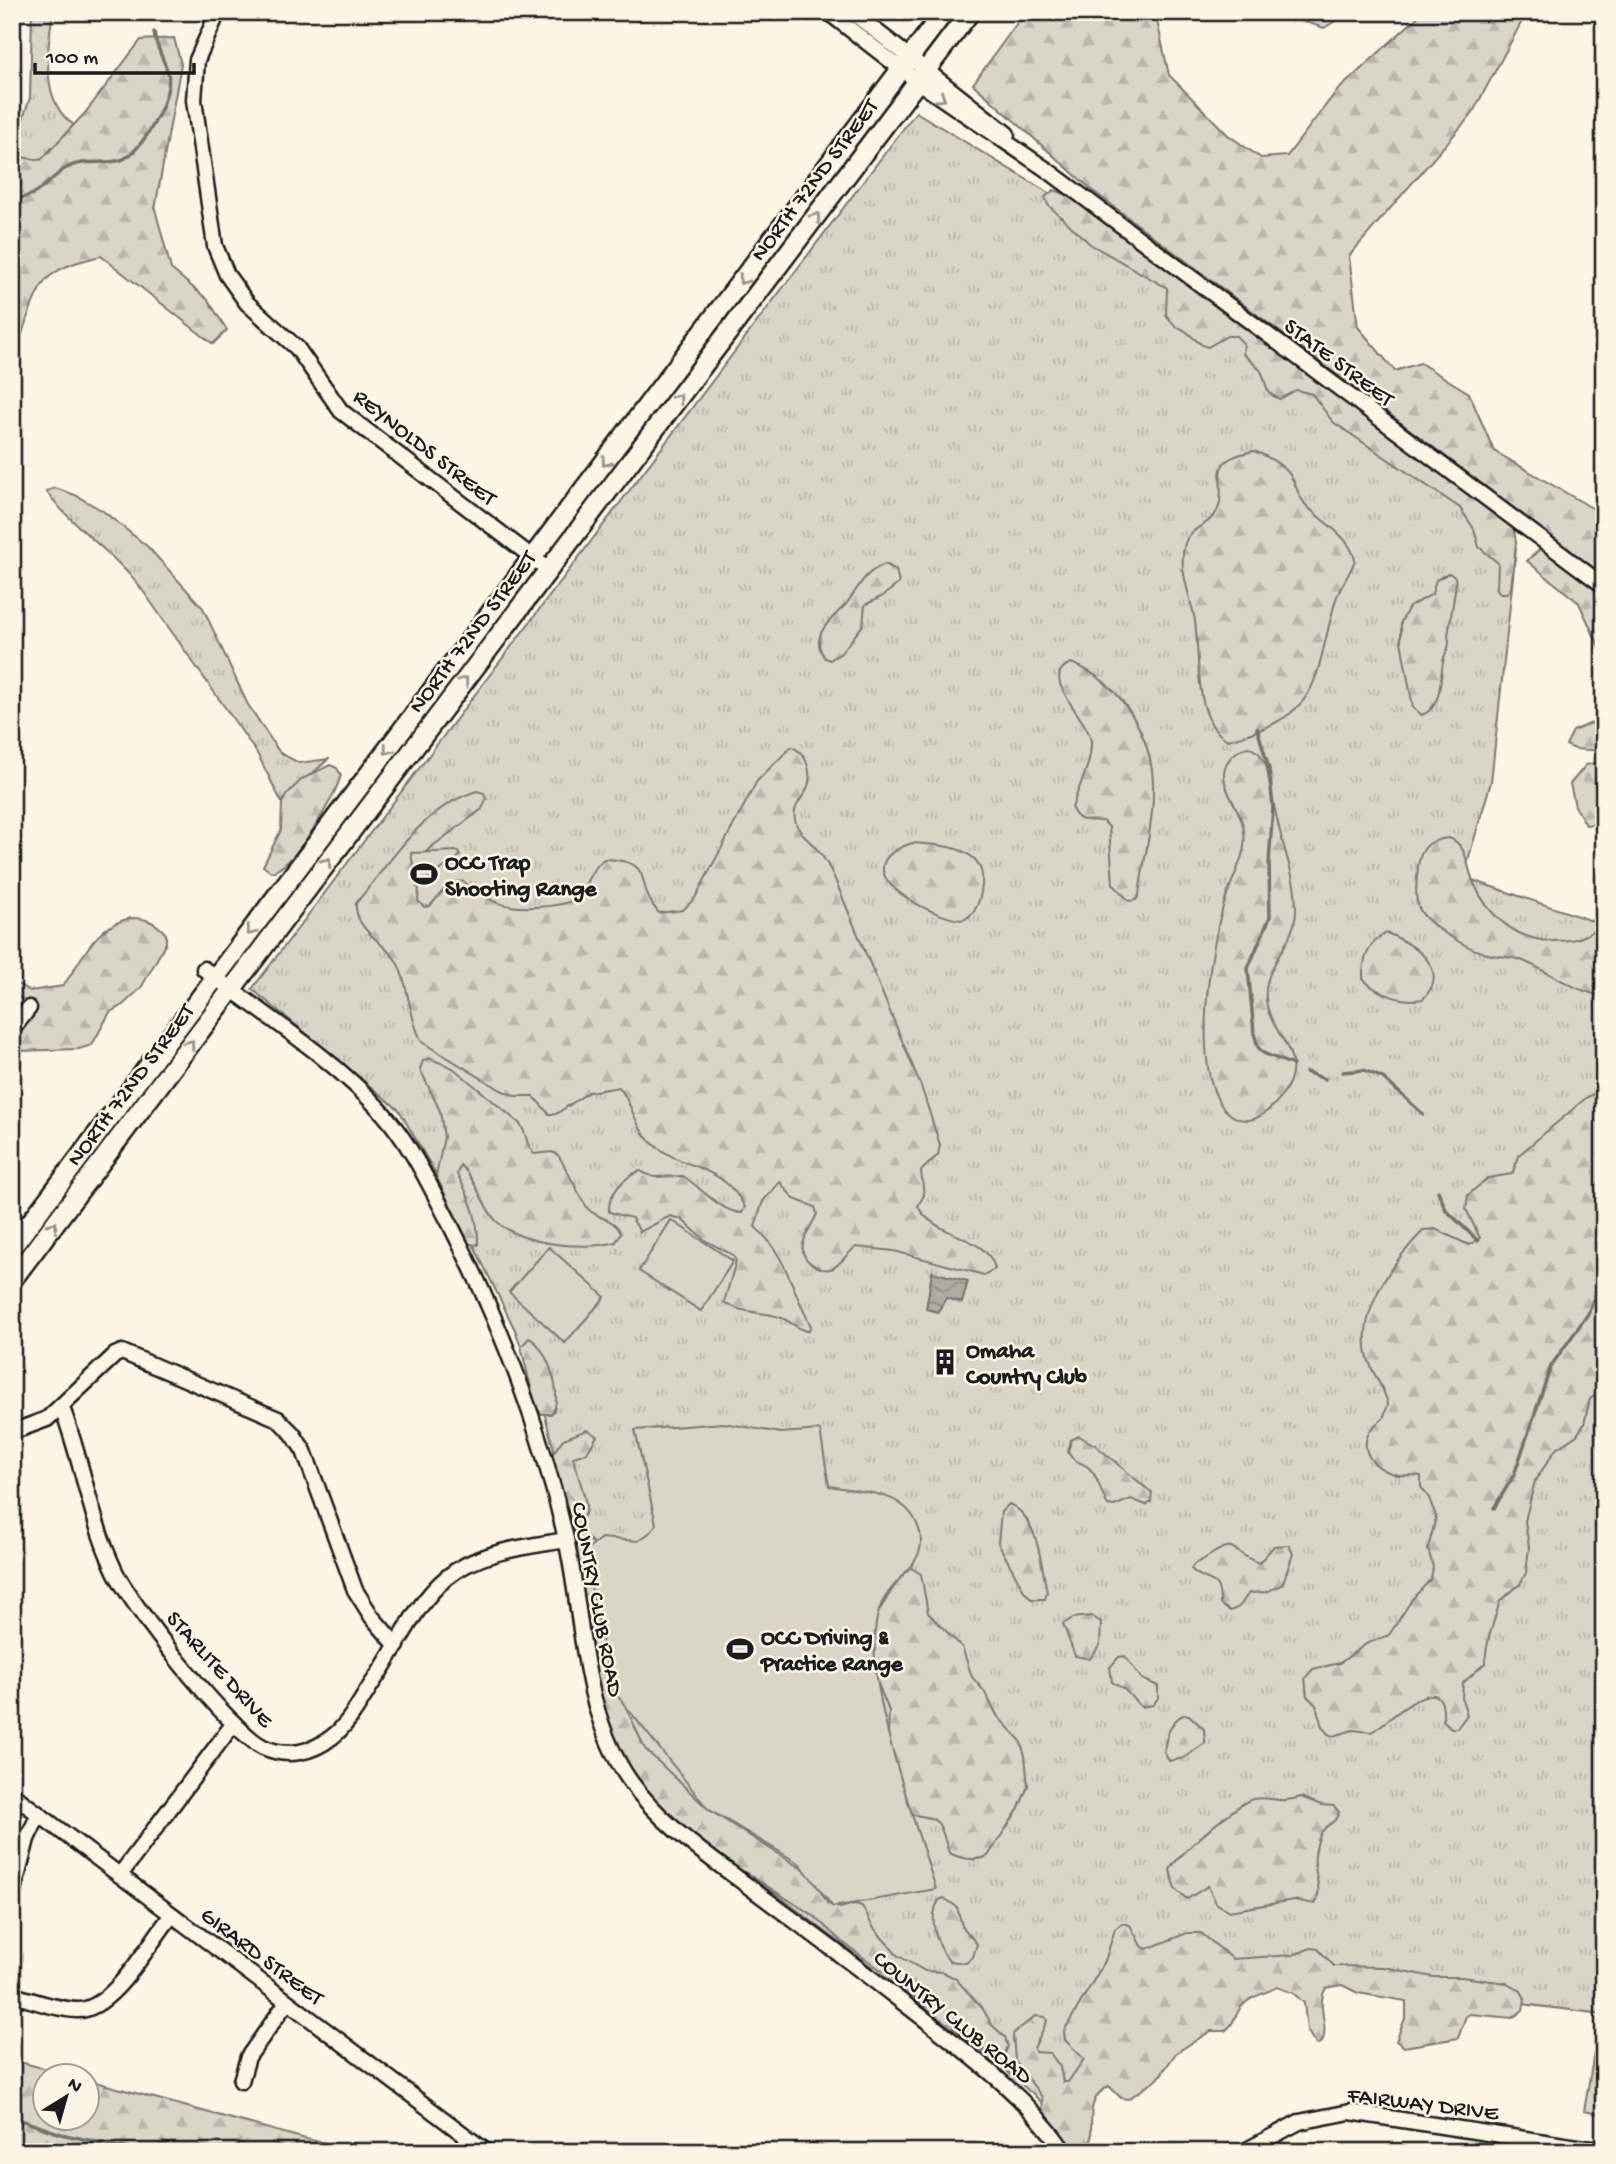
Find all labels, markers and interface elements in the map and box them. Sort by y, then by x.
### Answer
scale bar [35,32,194,76]
text: 100 m [45,47,98,72]
one-way arrow [933,90,946,102]
street label: NORTH 72ND STREET [746,94,886,268]
one-way arrow [807,212,820,224]
one-way arrow [738,273,751,285]
street label: STATE STREET [1278,314,1399,415]
street label: REYNOLDS STREET [347,384,502,514]
one-way arrow [670,393,683,406]
one-way arrow [601,454,614,467]
street label: NORTH 72ND STREET [404,546,544,720]
one-way arrow [456,676,469,689]
one-way arrow [384,742,397,754]
place label: OCC Trap Shooting Range [445,851,598,904]
one-way arrow [319,858,332,870]
sports icon: OCC Trap Shooting Range [409,859,439,889]
one-way arrow [247,923,260,936]
street label: NORTH 72ND STREET [62,999,202,1173]
one-way arrow [182,1039,194,1052]
one-way arrow [45,1221,58,1234]
place label: Omaha Country Club [966,1339,1088,1392]
building icon: Omaha Country Club [930,1347,960,1377]
street label: COUNTRY CLUB ROAD [563,1500,628,1700]
street label: STARLITE DRIVE [159,1607,279,1735]
place label: OCC Driving & Practice Range [759,1626,904,1679]
sports icon: OCC Driving & Practice Range [725,1634,755,1664]
street label: GIRARD STREET [194,1903,329,2014]
street label: COUNTRY CLUB ROAD [867,1946,1038,2092]
north arrow [32,2062,102,2132]
text: N [62,2073,86,2099]
street label: FAIRWAY DRIVE [1345,2083,1501,2128]

